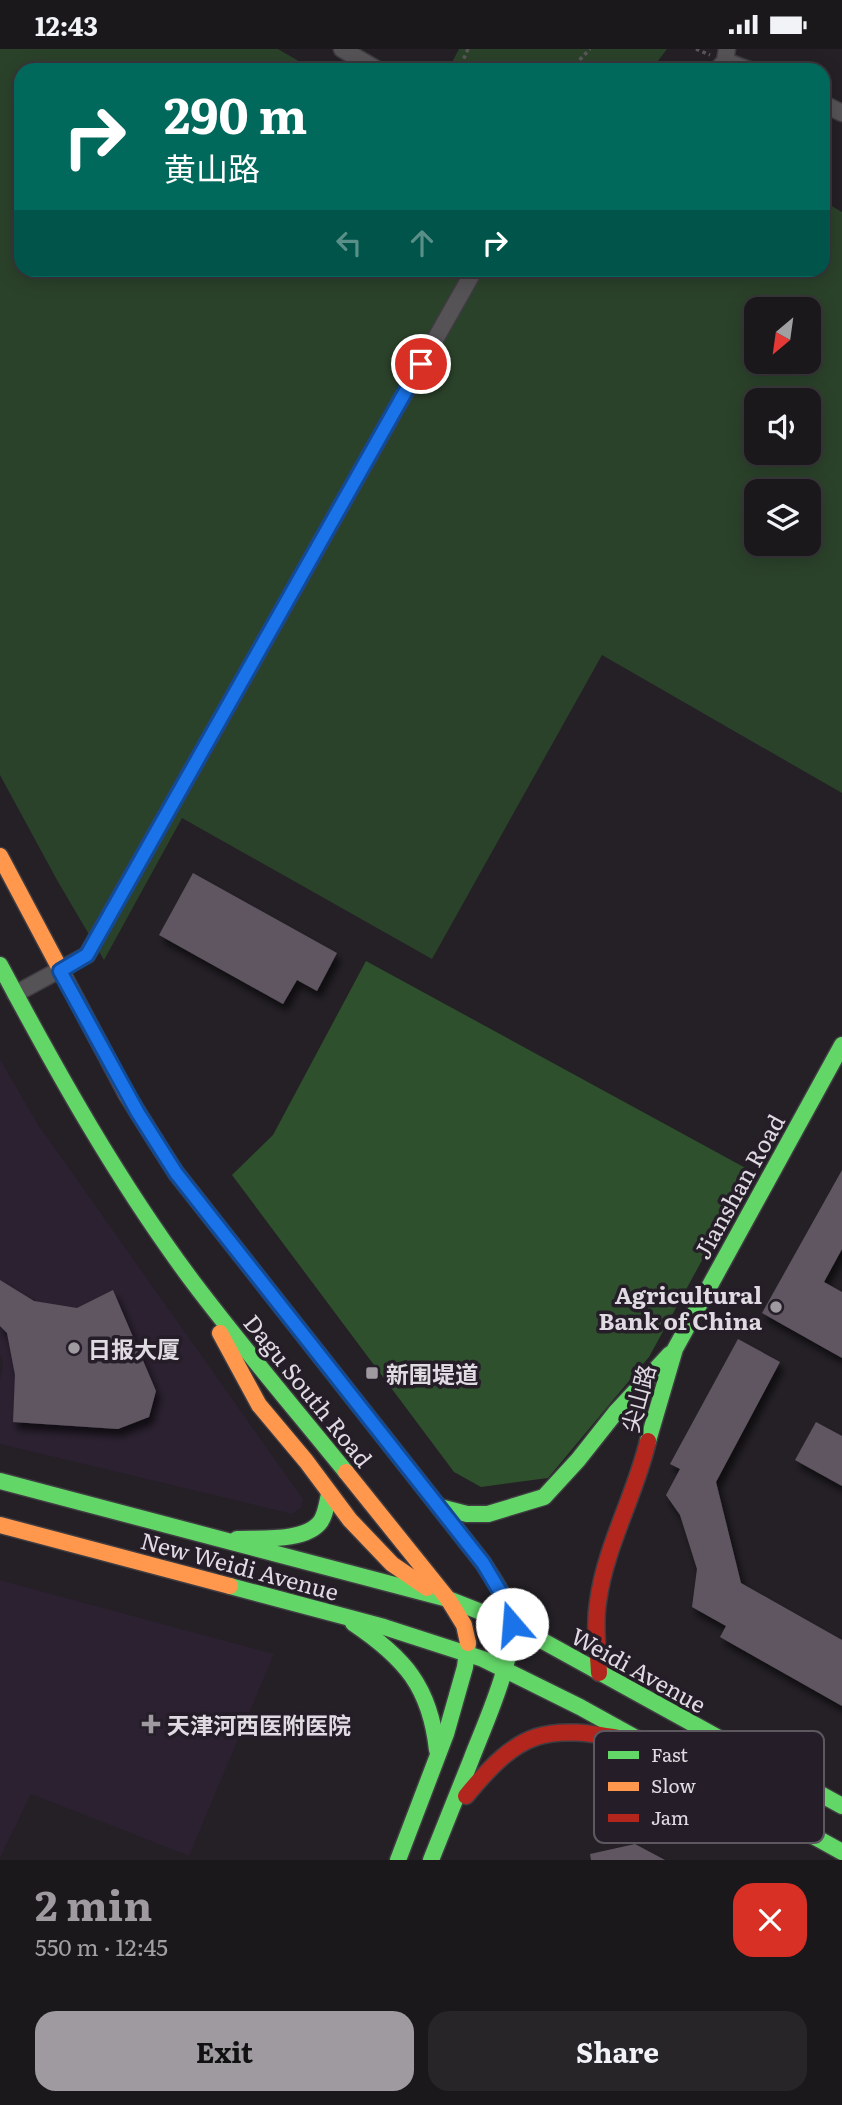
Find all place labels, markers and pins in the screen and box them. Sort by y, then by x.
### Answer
pin [391,334,451,394]
place label: Agricultural Bank of China [599,1277,763,1337]
marker: Agricultural Bank of China [768,1299,784,1315]
place label: 日报大厦 [88,1331,180,1365]
marker: 日报大厦 [66,1340,82,1356]
place label: 新围堤道 [386,1356,478,1390]
marker: 新围堤道 [364,1365,380,1381]
place label: 天津河西医附医院 [167,1707,351,1741]
marker: 天津河西医附医院 [141,1714,161,1734]

